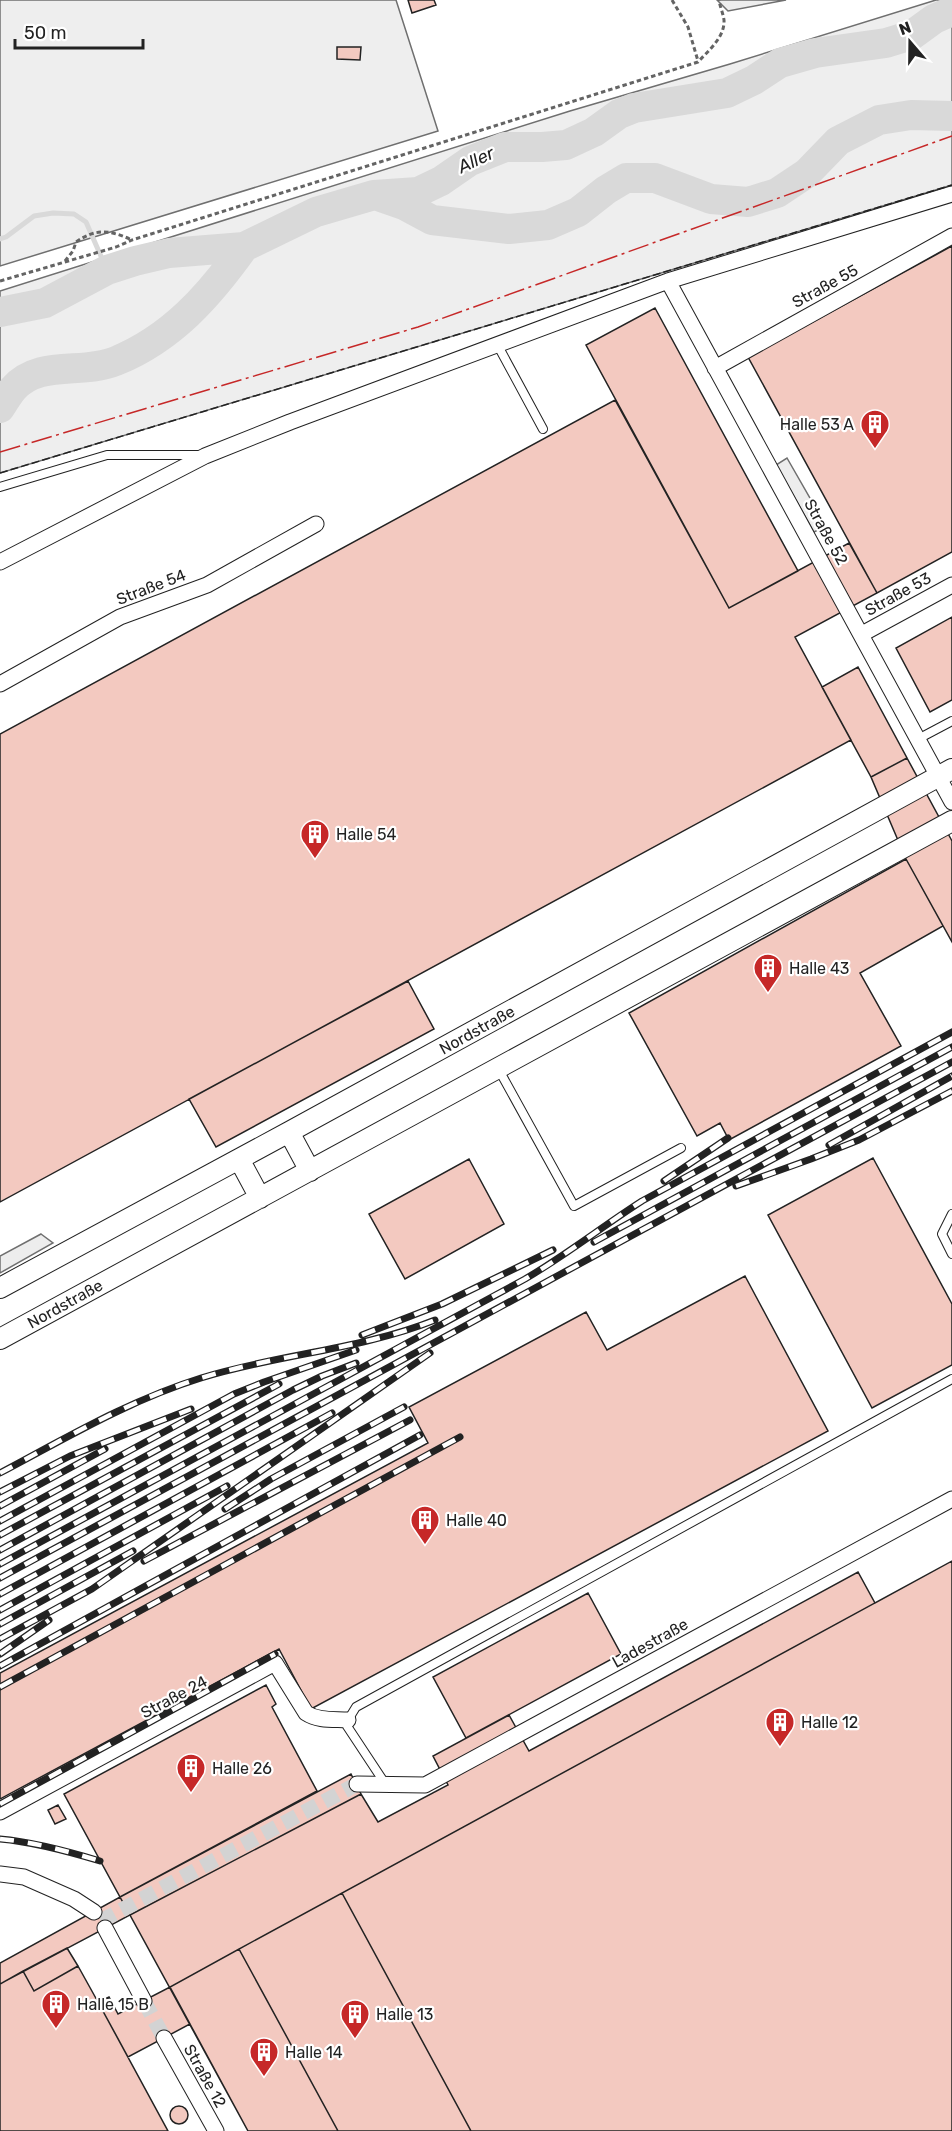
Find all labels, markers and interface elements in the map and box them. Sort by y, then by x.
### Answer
scale bar [15,12,142,50]
north arrow [880,12,940,72]
text: N [896,17,914,39]
text: 50 m [24,22,67,44]
water label: Aller [453,142,499,178]
street label: Straße 55 [789,260,861,312]
building icon: Halle 53 A [859,408,891,450]
place label: Halle 53 A [780,415,854,434]
street label: Straße 52 [800,496,852,568]
street label: Straße 54 [114,565,188,609]
street label: Straße 53 [862,568,934,620]
building icon: Halle 54 [299,818,331,860]
place label: Halle 54 [336,825,396,844]
building icon: Halle 43 [752,952,784,994]
place label: Halle 43 [789,959,849,978]
street label: Nordstraße [436,1001,518,1059]
street label: Nordstraße [24,1275,106,1333]
building icon: Halle 40 [409,1504,441,1546]
place label: Halle 40 [446,1511,507,1530]
street label: Ladestraße [609,1614,691,1672]
street label: Straße 24 [138,1672,211,1722]
building icon: Halle 12 [764,1706,796,1748]
place label: Halle 12 [801,1713,858,1732]
building icon: Halle 26 [175,1752,207,1794]
place label: Halle 26 [212,1759,272,1778]
building icon: Halle 15 B [40,1988,72,2030]
place label: Halle 15 B [77,1995,149,2014]
building icon: Halle 13 [339,1998,371,2040]
place label: Halle 13 [376,2005,433,2024]
building icon: Halle 14 [248,2036,280,2078]
street label: Straße 12 [180,2041,230,2111]
place label: Halle 14 [285,2043,343,2062]

